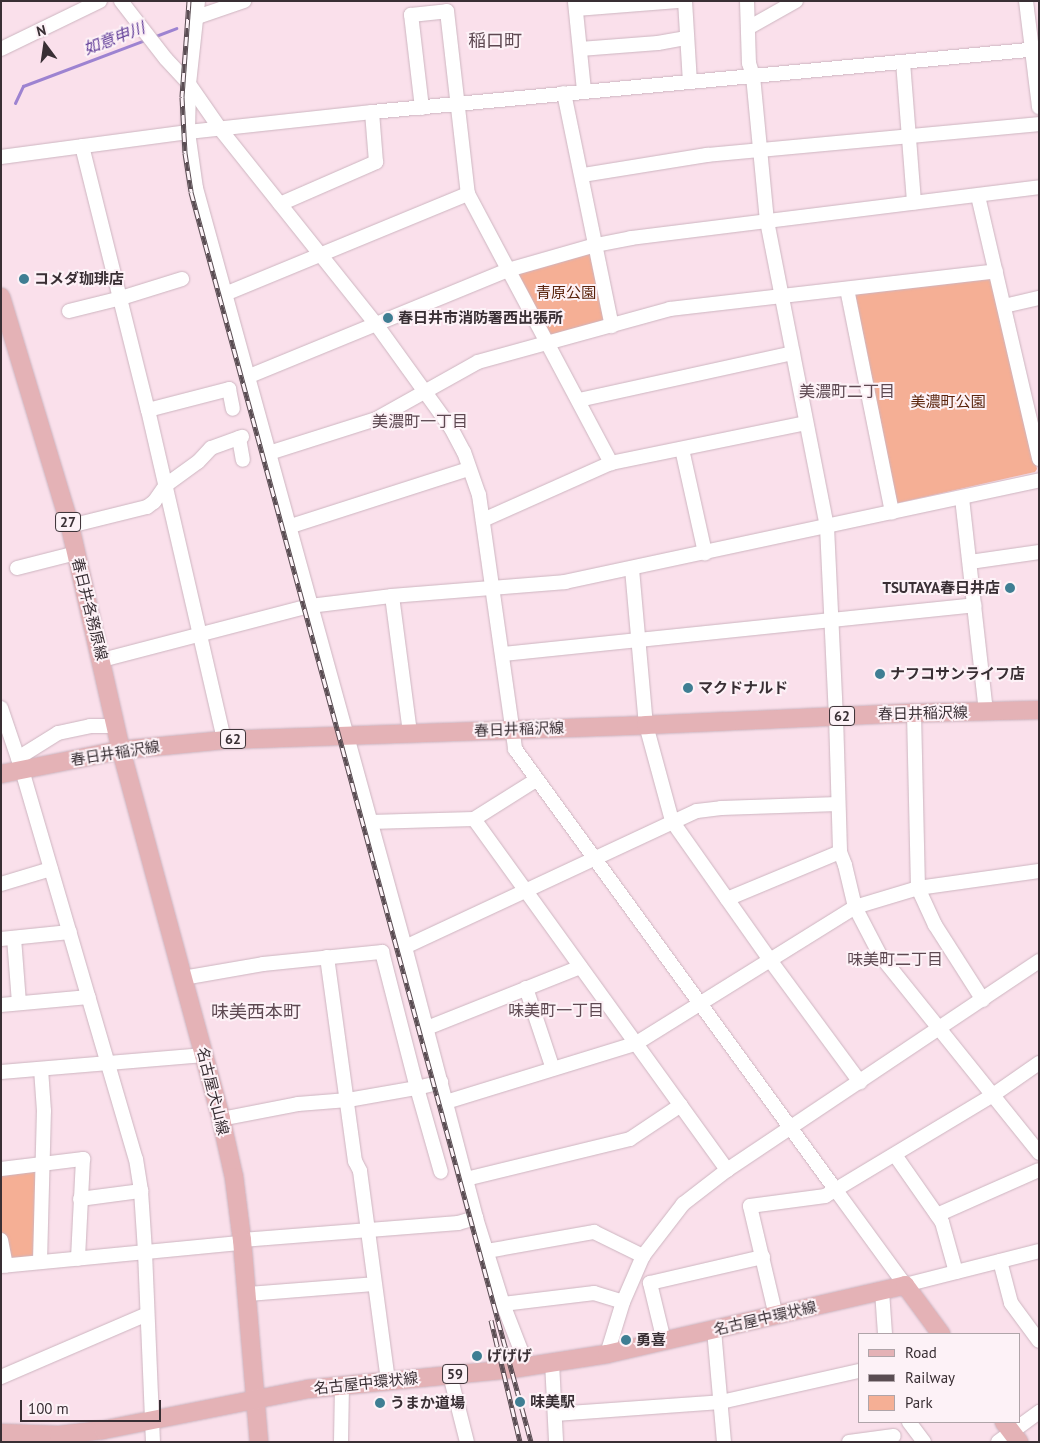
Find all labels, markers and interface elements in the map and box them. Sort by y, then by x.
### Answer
water label: 如意申川 [81,18,147,58]
north arrow [20,20,70,70]
text: N [35,21,48,40]
district label: 稲口町 [468,30,522,52]
place label: コメダ珈琲店 [34,270,124,288]
marker: コメダ珈琲店 [18,273,30,285]
park label: 青原公園 [536,284,596,302]
place label: 春日井市消防署西出張所 [398,309,563,327]
marker: 春日井市消防署西出張所 [382,312,394,324]
district label: 美濃町二丁目 [799,381,895,401]
park label: 美濃町公園 [911,393,985,411]
district label: 美濃町一丁目 [372,411,468,431]
road number: 27 [54,511,82,534]
street label: 春日井各務原線 [69,556,111,662]
place label: TSUTAYA春日井店 [882,579,1000,597]
marker: TSUTAYA春日井店 [1004,582,1016,594]
place label: ナフコサンライフ店 [890,665,1025,683]
marker: ナフコサンライフ店 [874,668,886,680]
place label: マクドナルド [698,679,788,697]
marker: マクドナルド [682,682,694,694]
street label: 春日井稲沢線 [878,703,968,723]
road number: 62 [828,704,856,728]
street label: 春日井稲沢線 [474,718,564,740]
road number: 62 [219,728,247,751]
street label: 春日井稲沢線 [69,737,161,769]
district label: 味美町二丁目 [847,949,943,969]
district label: 味美町一丁目 [508,1000,604,1020]
district label: 味美西本町 [211,1001,301,1023]
street label: 名古屋犬山線 [193,1045,233,1137]
street label: 名古屋中環状線 [712,1297,818,1339]
place label: 勇喜 [636,1331,666,1349]
legend [858,1333,1020,1423]
marker: 勇喜 [620,1334,632,1346]
text: Road [905,1343,937,1362]
place label: げげげ [487,1347,532,1365]
marker: げげげ [471,1350,483,1362]
road number: 59 [441,1362,469,1386]
text: Railway [905,1368,955,1387]
street label: 名古屋中環状線 [313,1369,419,1397]
scale bar [22,1390,164,1422]
place label: 味美駅 [530,1393,575,1411]
text: Park [905,1393,933,1412]
place label: うまか道場 [390,1394,465,1412]
marker: 味美駅 [514,1396,526,1408]
marker: うまか道場 [374,1397,386,1409]
text: 100 m [28,1399,69,1418]

